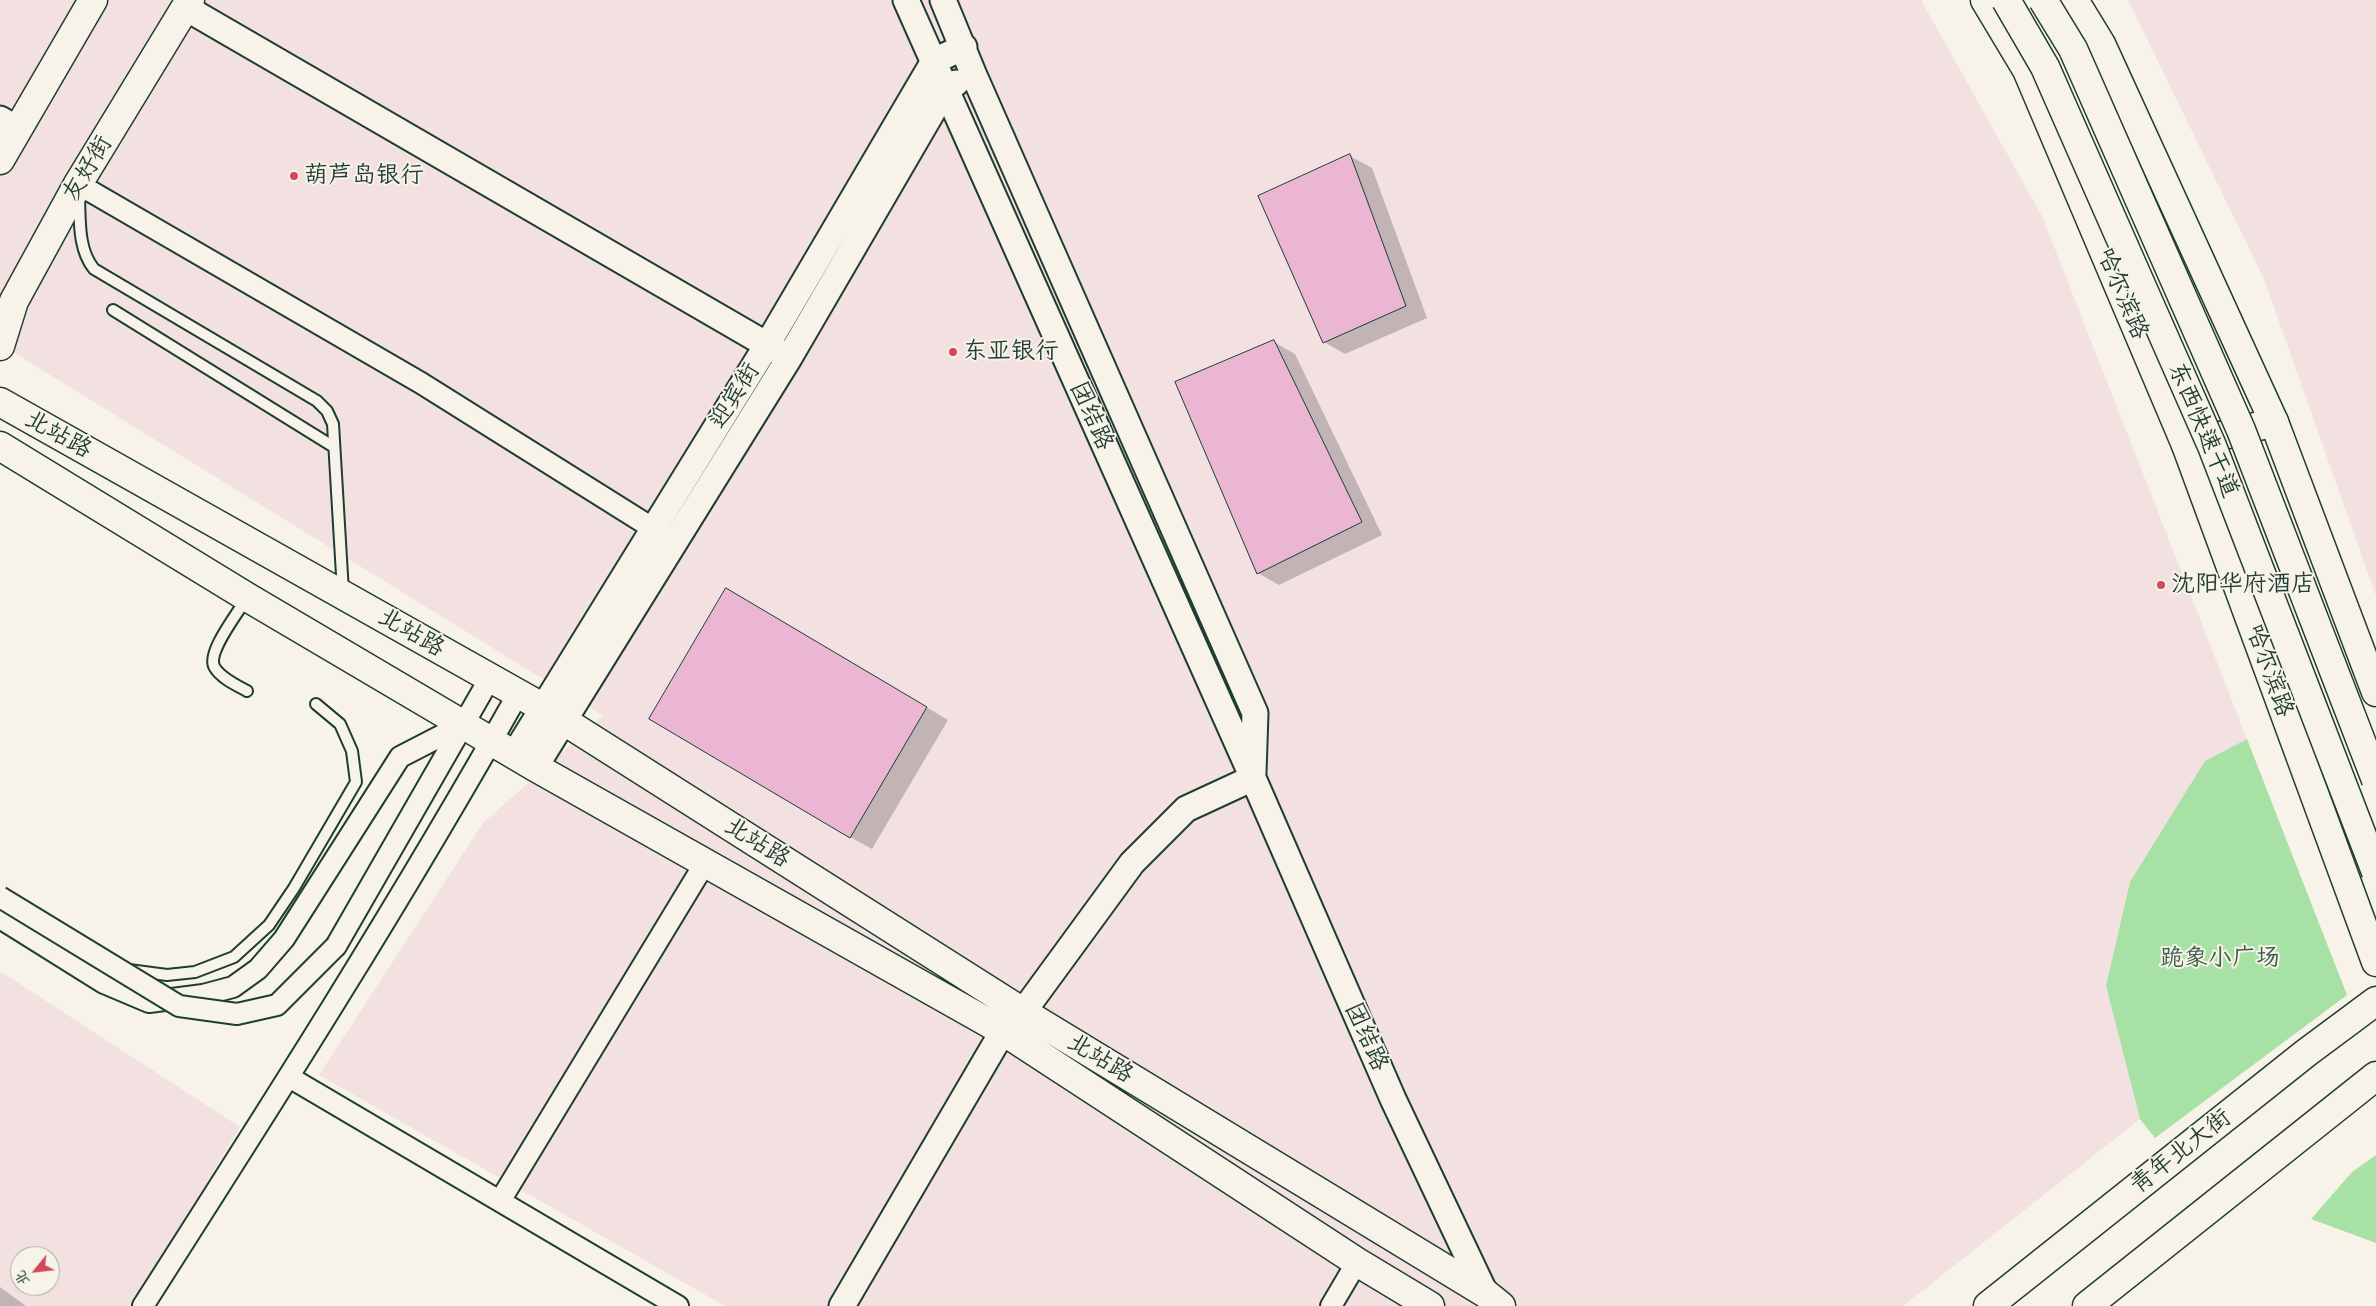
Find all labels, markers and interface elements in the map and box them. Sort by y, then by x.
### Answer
street label: 友好街 [57,131,119,207]
place label: 葫芦岛银行 [304,162,424,190]
marker: 葫芦岛银行 [288,170,300,182]
street label: 哈尔滨路 [2090,244,2154,344]
place label: 东亚银行 [963,338,1059,366]
marker: 东亚银行 [947,346,959,358]
street label: 迎宾街 [704,358,766,434]
street label: 东西快速干道 [2162,358,2244,502]
street label: 团结路 [1063,377,1119,455]
street label: 北站路 [20,405,96,465]
place label: 沈阳华府酒店 [2171,571,2315,599]
marker: 沈阳华府酒店 [2155,579,2167,591]
street label: 北站路 [373,603,449,663]
street label: 哈尔滨路 [2239,621,2299,721]
street label: 北站路 [719,812,795,874]
park label: 跪象小广场 [2160,945,2280,973]
street label: 团结路 [1338,998,1394,1076]
street label: 北站路 [1062,1028,1138,1090]
street label: 青年北大街 [2125,1104,2237,1200]
north arrow [10,1246,60,1296]
text: 北 [11,1268,33,1288]

